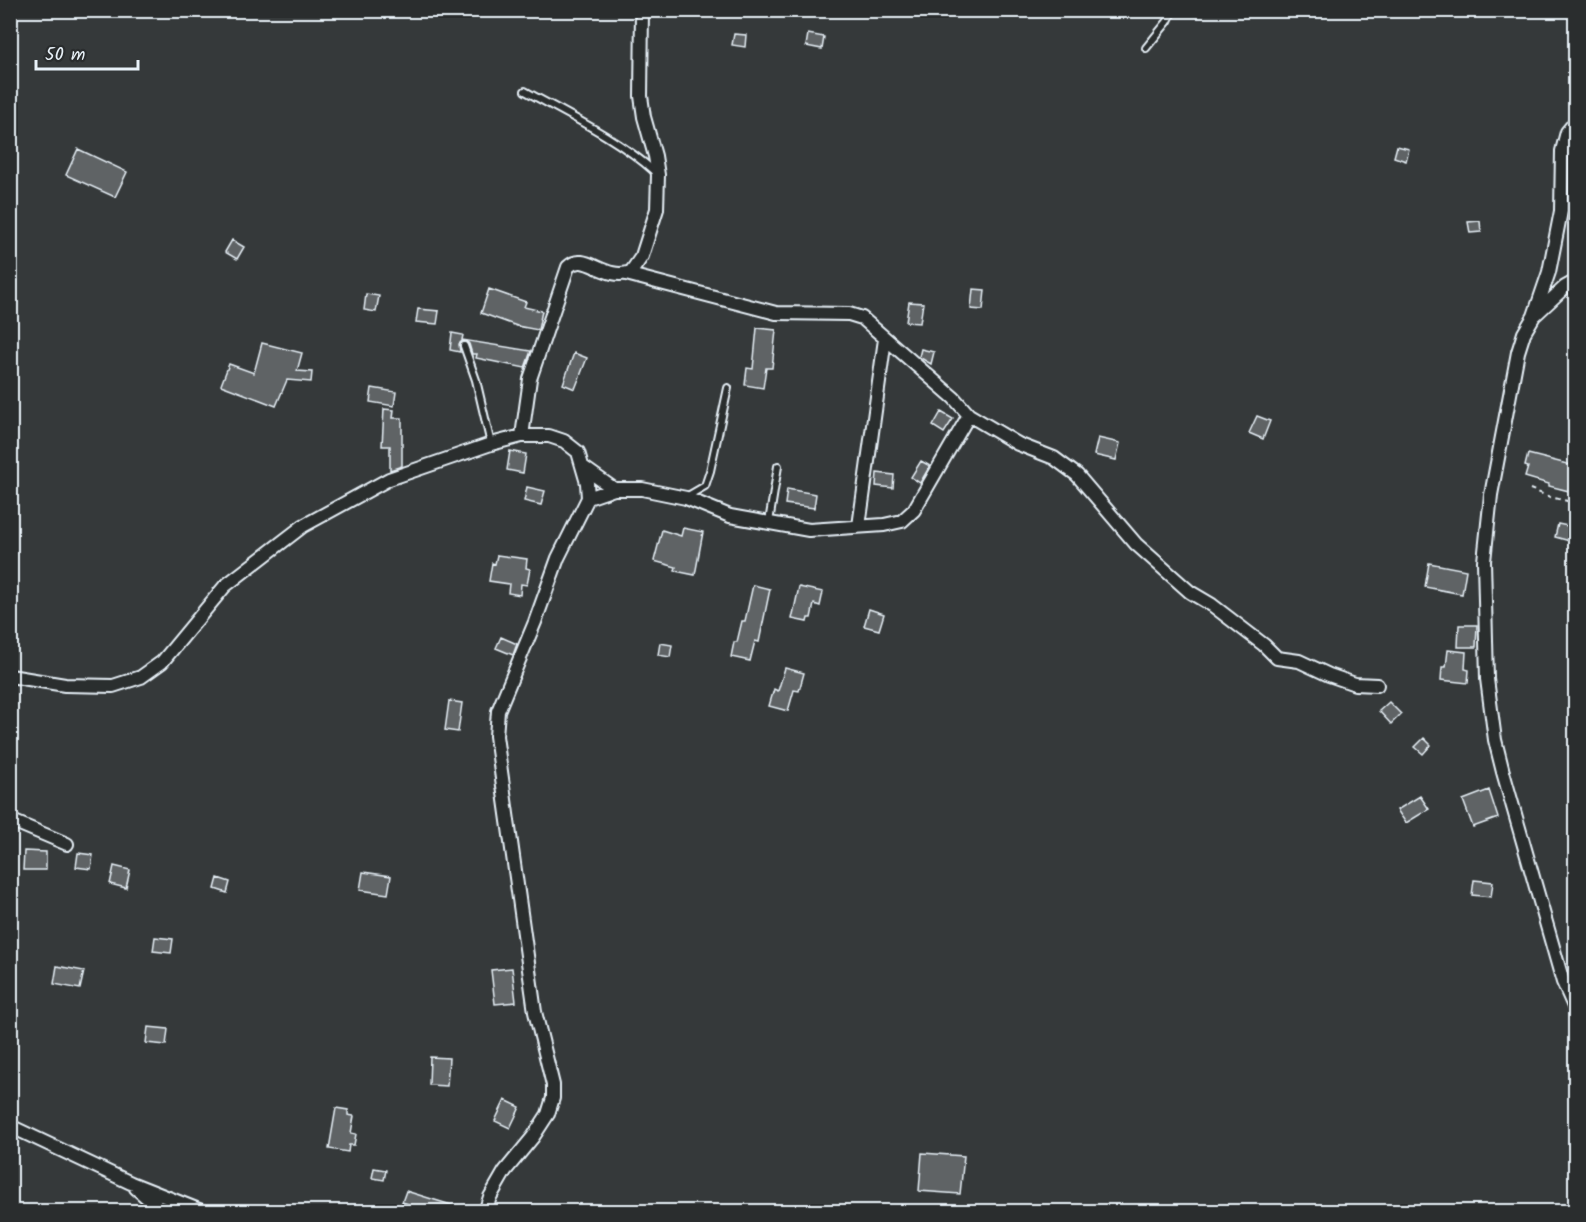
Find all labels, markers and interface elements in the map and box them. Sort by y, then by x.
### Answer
scale bar [36,33,138,71]
text: 50 m [45,41,85,70]

